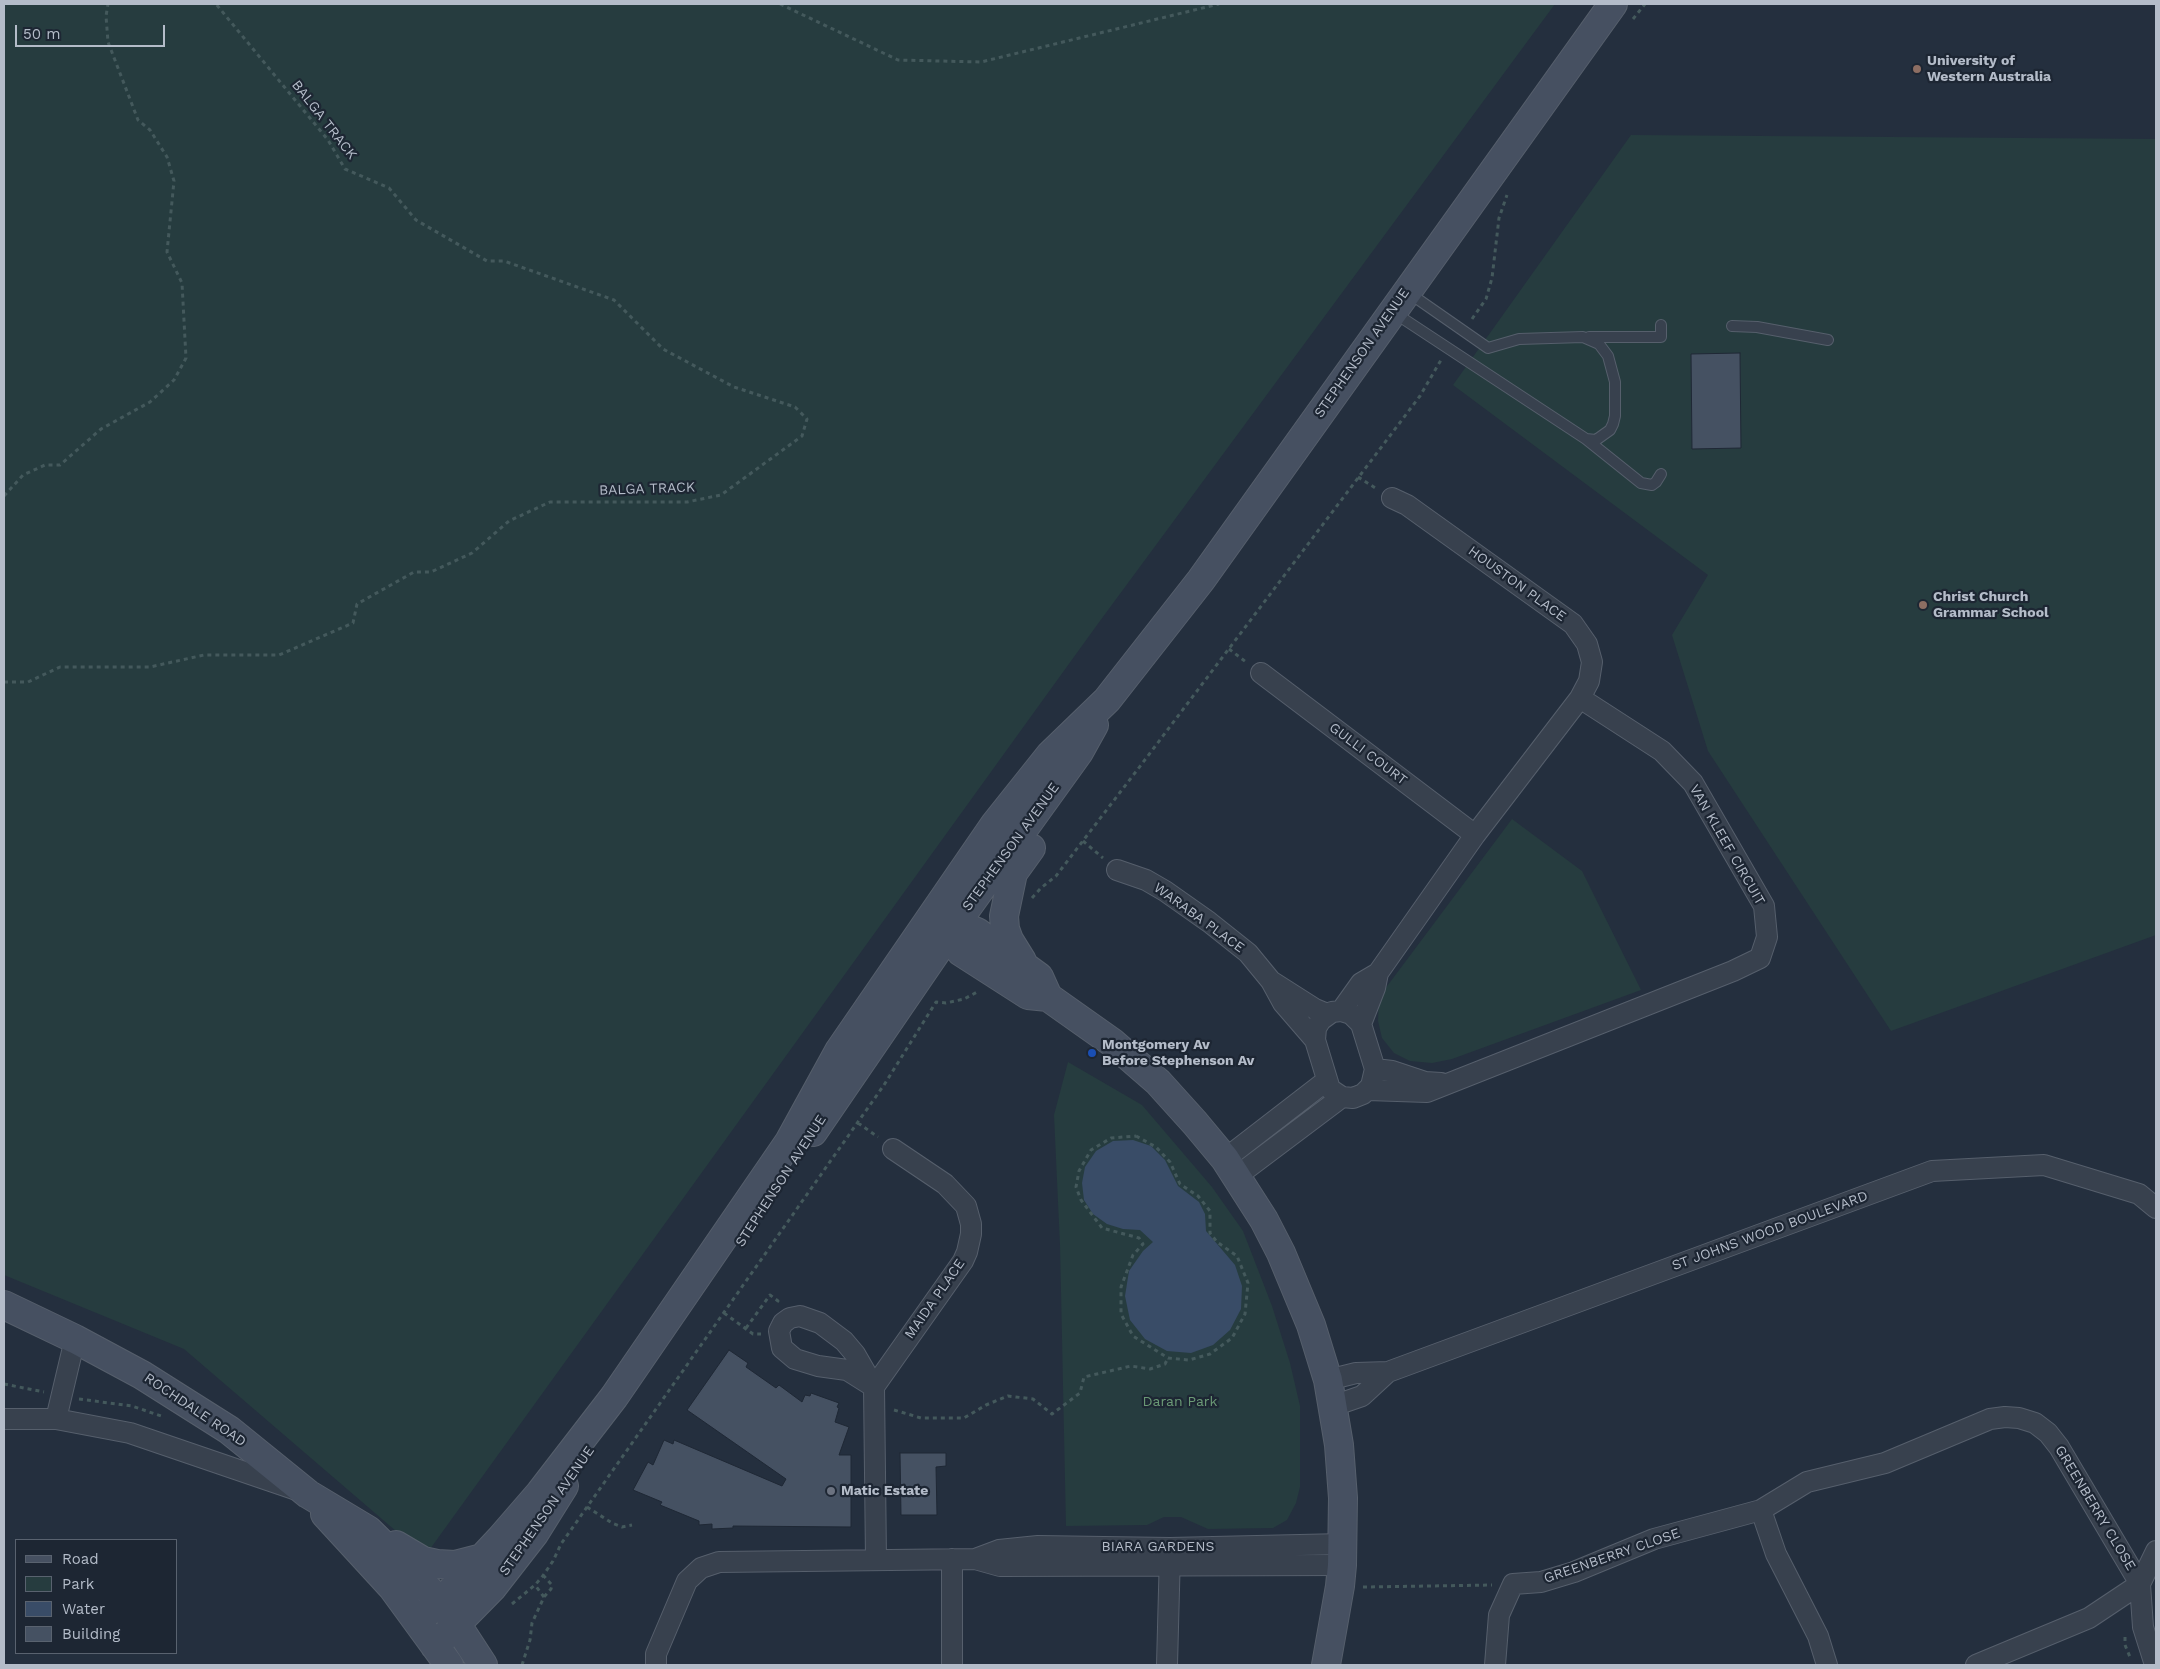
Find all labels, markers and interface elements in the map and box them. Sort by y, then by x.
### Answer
scale bar [18,15,168,47]
text: 50 m [23,25,60,43]
place label: University of Western Australia [1927,53,2051,85]
marker: University of Western Australia [1911,63,1923,75]
street label: BALGA TRACK [288,77,360,163]
street label: STEPHENSON AVENUE [1311,285,1413,421]
street label: BALGA TRACK [599,479,695,499]
street label: HOUSTON PLACE [1465,543,1569,625]
place label: Christ Church Grammar School [1933,589,2049,622]
marker: Christ Church Grammar School [1917,599,1929,611]
street label: GULLI COURT [1326,719,1410,789]
street label: STEPHENSON AVENUE [959,780,1063,914]
street label: VAN KLEEF CIRCUIT [1686,782,1768,908]
street label: WARABA PLACE [1150,879,1248,957]
place label: Montgomery Av Before Stephenson Av [1102,1037,1254,1070]
marker: Montgomery Av Before Stephenson Av [1086,1047,1098,1059]
street label: STEPHENSON AVENUE [732,1112,830,1250]
street label: ST JOHNS WOOD BOULEVARD [1670,1188,1870,1274]
street label: MAIDA PLACE [901,1256,969,1342]
street label: ROCHDALE ROAD [141,1370,249,1450]
park label: Daran Park [1142,1394,1218,1410]
street label: GREENBERRY CLOSE [2051,1442,2139,1574]
street label: STEPHENSON AVENUE [496,1443,598,1579]
place label: Matic Estate [841,1483,928,1499]
marker: Matic Estate [825,1485,837,1497]
street label: GREENBERRY CLOSE [1542,1525,1682,1587]
legend [15,1539,178,1654]
street label: BIARA GARDENS [1102,1539,1214,1555]
text: Road [62,1550,99,1568]
text: Park [62,1575,94,1593]
text: Water [62,1600,105,1618]
text: Building [62,1625,120,1643]

